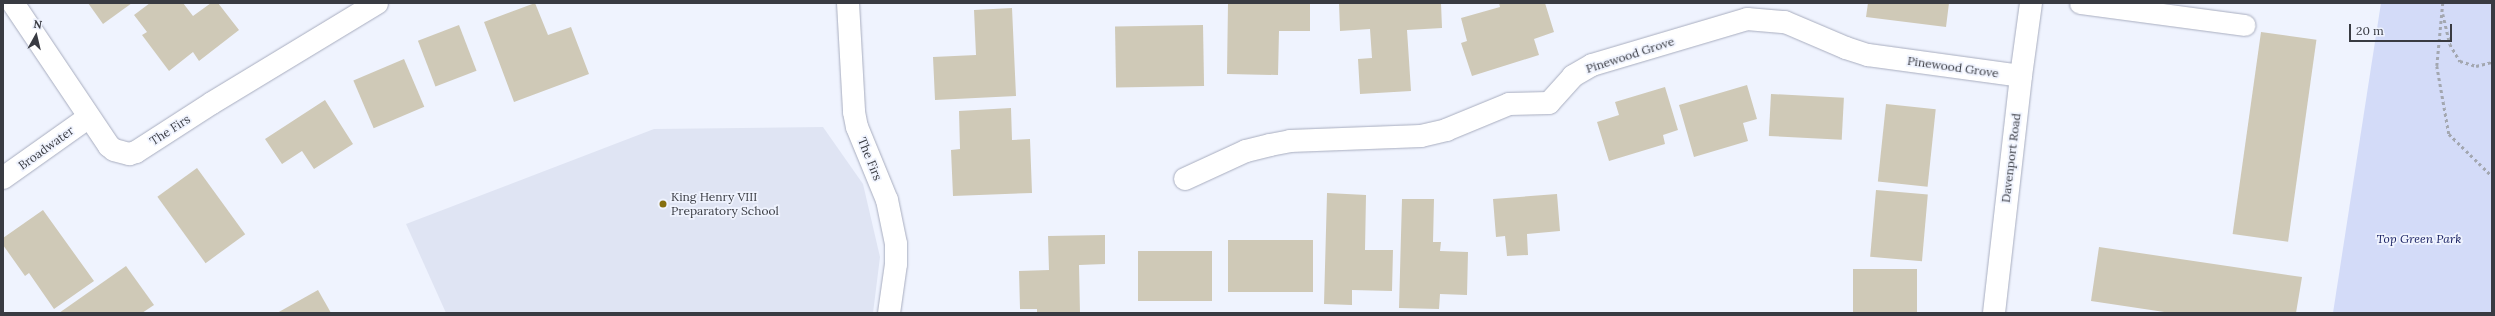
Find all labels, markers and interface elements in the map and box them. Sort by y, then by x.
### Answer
north arrow [16,16,56,56]
scale bar [2351,16,2454,42]
text: N [32,17,43,32]
text: 20 m [2356,23,2384,38]
street label: Pinewood Grove [1584,34,1676,76]
street label: Pinewood Grove [1906,53,2000,81]
street label: The Firs [147,112,193,148]
street label: Davenport Road [1998,113,2024,203]
street label: Broadwater [16,123,76,173]
street label: The Firs [855,135,885,183]
place label: King Henry VIII Preparatory School [671,190,779,218]
marker: King Henry VIII Preparatory School [658,199,668,209]
park label: Top Green Park [2377,232,2461,246]

